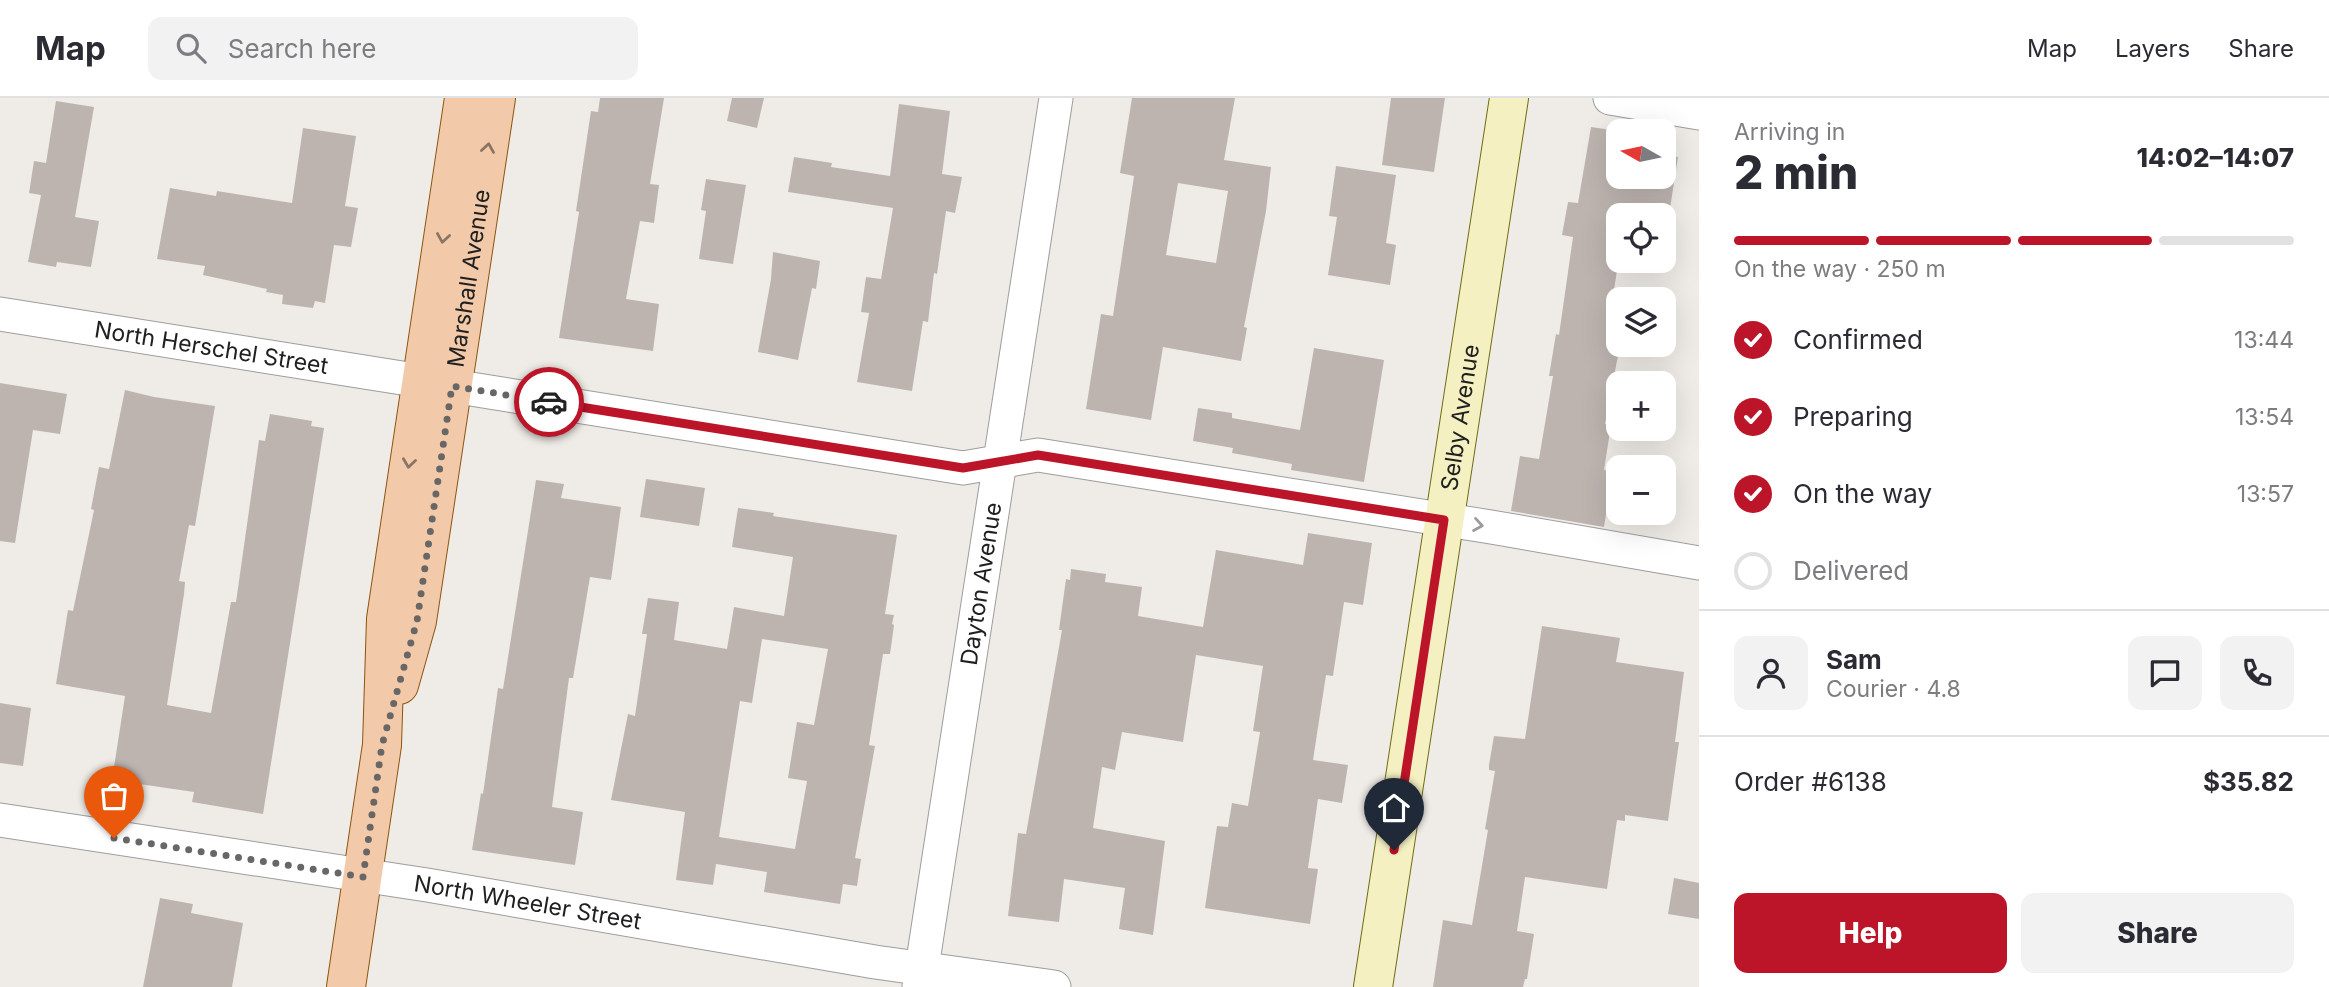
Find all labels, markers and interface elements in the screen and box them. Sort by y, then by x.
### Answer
search box [148,17,638,80]
text: Map [35,28,106,68]
icon: search [172,29,210,67]
text: Search here [228,33,376,64]
text: Map [2027,34,2077,63]
text: Layers [2115,34,2190,63]
text: Share [2228,34,2294,63]
text: Arriving in [1734,118,1845,146]
north arrow [1606,119,1676,189]
map controls [1606,119,1676,525]
one-way arrow [481,142,496,154]
text: 14:02–14:07 [2137,142,2294,173]
text: 2 min [1734,144,1858,200]
street label: Marshall Avenue [442,188,496,369]
button: locate [1606,203,1676,273]
one-way arrow [435,232,450,244]
text: On the way · 250 m [1734,255,1946,283]
button: layers [1606,287,1676,357]
street label: North Herschel Street [92,315,331,380]
icon: check [1734,321,1772,359]
text: Confirmed [1793,324,1923,355]
text: 13:44 [2234,326,2294,354]
street label: Selby Avenue [1435,343,1485,493]
courier [514,367,584,437]
button: + [1606,371,1676,441]
icon: car [530,383,568,421]
icon: check [1734,398,1772,436]
text: Preparing [1793,401,1913,432]
text: 13:54 [2235,403,2294,431]
button: − [1606,455,1676,525]
one-way arrow [401,457,416,469]
icon: check [1734,475,1772,513]
text: On the way [1793,478,1932,509]
text: 13:57 [2237,480,2294,508]
street label: Dayton Avenue [955,500,1008,667]
one-way arrow [1472,517,1484,532]
text: Delivered [1793,555,1909,586]
button: person [1734,636,1808,710]
button: chat [2128,636,2202,710]
button: phone [2220,636,2294,710]
text: Sam [1826,644,1882,675]
text: Courier · 4.8 [1826,675,1961,703]
pin [84,766,144,838]
text: Order #6138 [1734,766,1887,797]
text: $35.82 [2203,766,2294,797]
icon: bag [95,777,133,815]
pin [1364,778,1424,850]
icon: home [1375,789,1413,827]
street label: North Wheeler Street [412,869,644,936]
button: Help [1734,893,2007,973]
button: Share [2021,893,2294,973]

